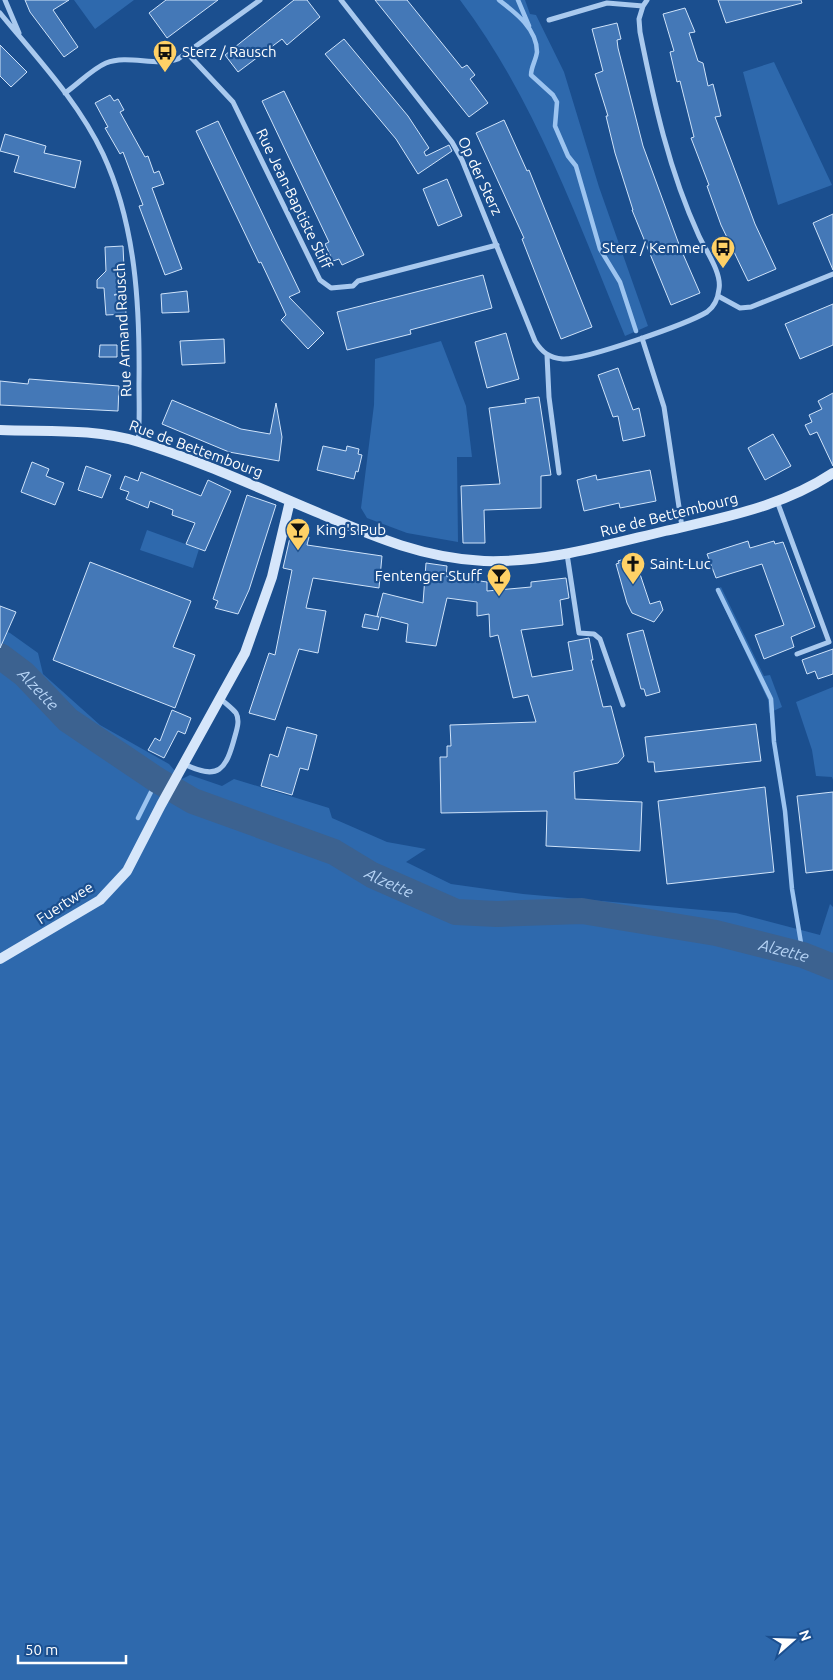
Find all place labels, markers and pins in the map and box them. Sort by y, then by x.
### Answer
bus stop icon: Sterz / Rausch [152,39,178,73]
place label: Sterz / Rausch [182,43,277,60]
bus stop icon: Sterz / Kemmer [710,235,736,269]
place label: Sterz / Kemmer [602,239,706,256]
bar icon: King's Pub [285,517,311,551]
place label: King's Pub [316,521,386,538]
church icon: Saint-Luc [620,551,646,585]
place label: Saint-Luc [650,555,711,572]
bar icon: Fentenger Stuff [486,563,512,597]
place label: Fentenger Stuff [375,567,483,584]

